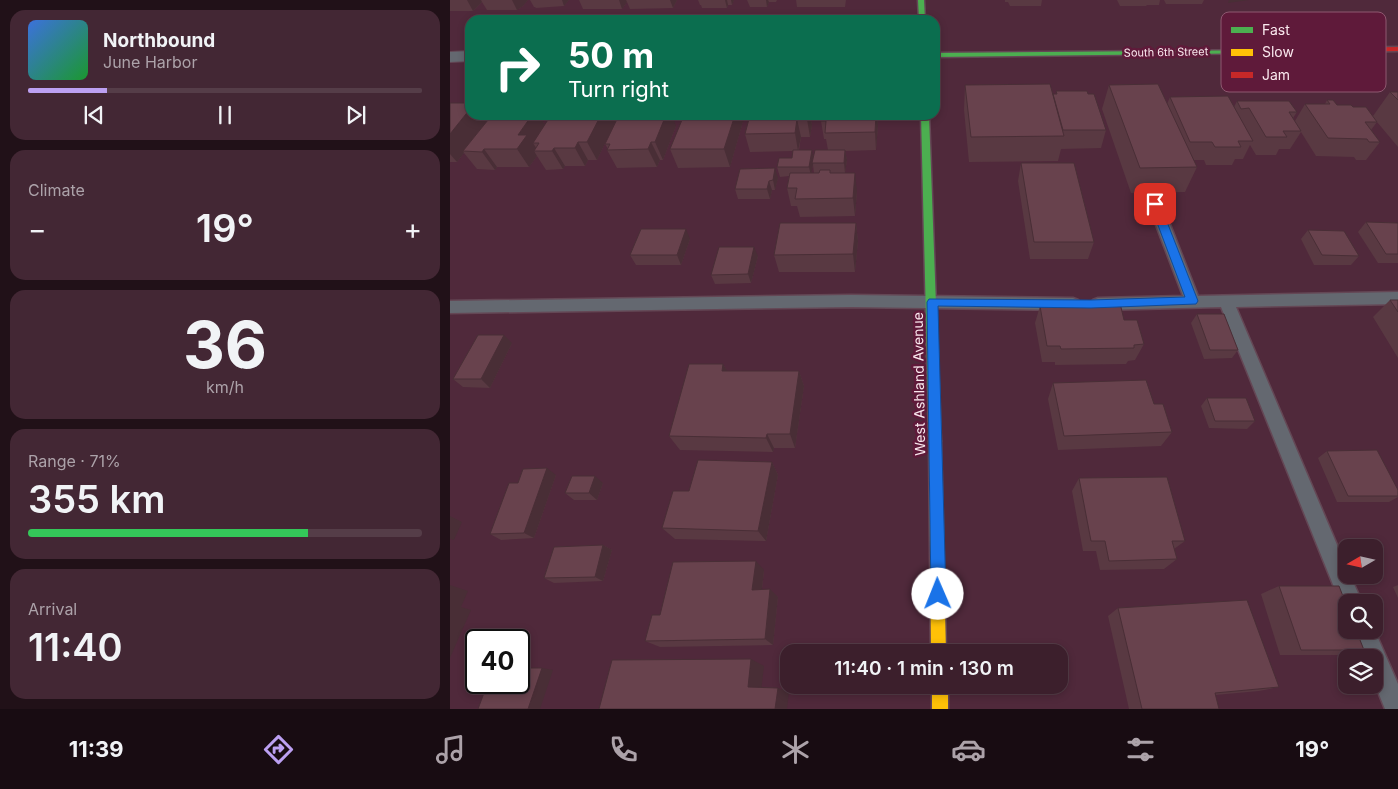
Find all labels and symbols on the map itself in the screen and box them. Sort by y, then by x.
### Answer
legend [1221,12,1386,92]
text: Fast [1262,21,1290,38]
text: Slow [1262,43,1294,60]
street label: South 6th Street [1124,44,1209,60]
text: Jam [1262,66,1290,83]
pin [1134,183,1176,225]
street label: West Ashland Avenue [909,312,928,456]
north arrow [1338,539,1382,584]
position arrow [911,567,963,619]
speed limit sign: 40 [465,629,530,694]

